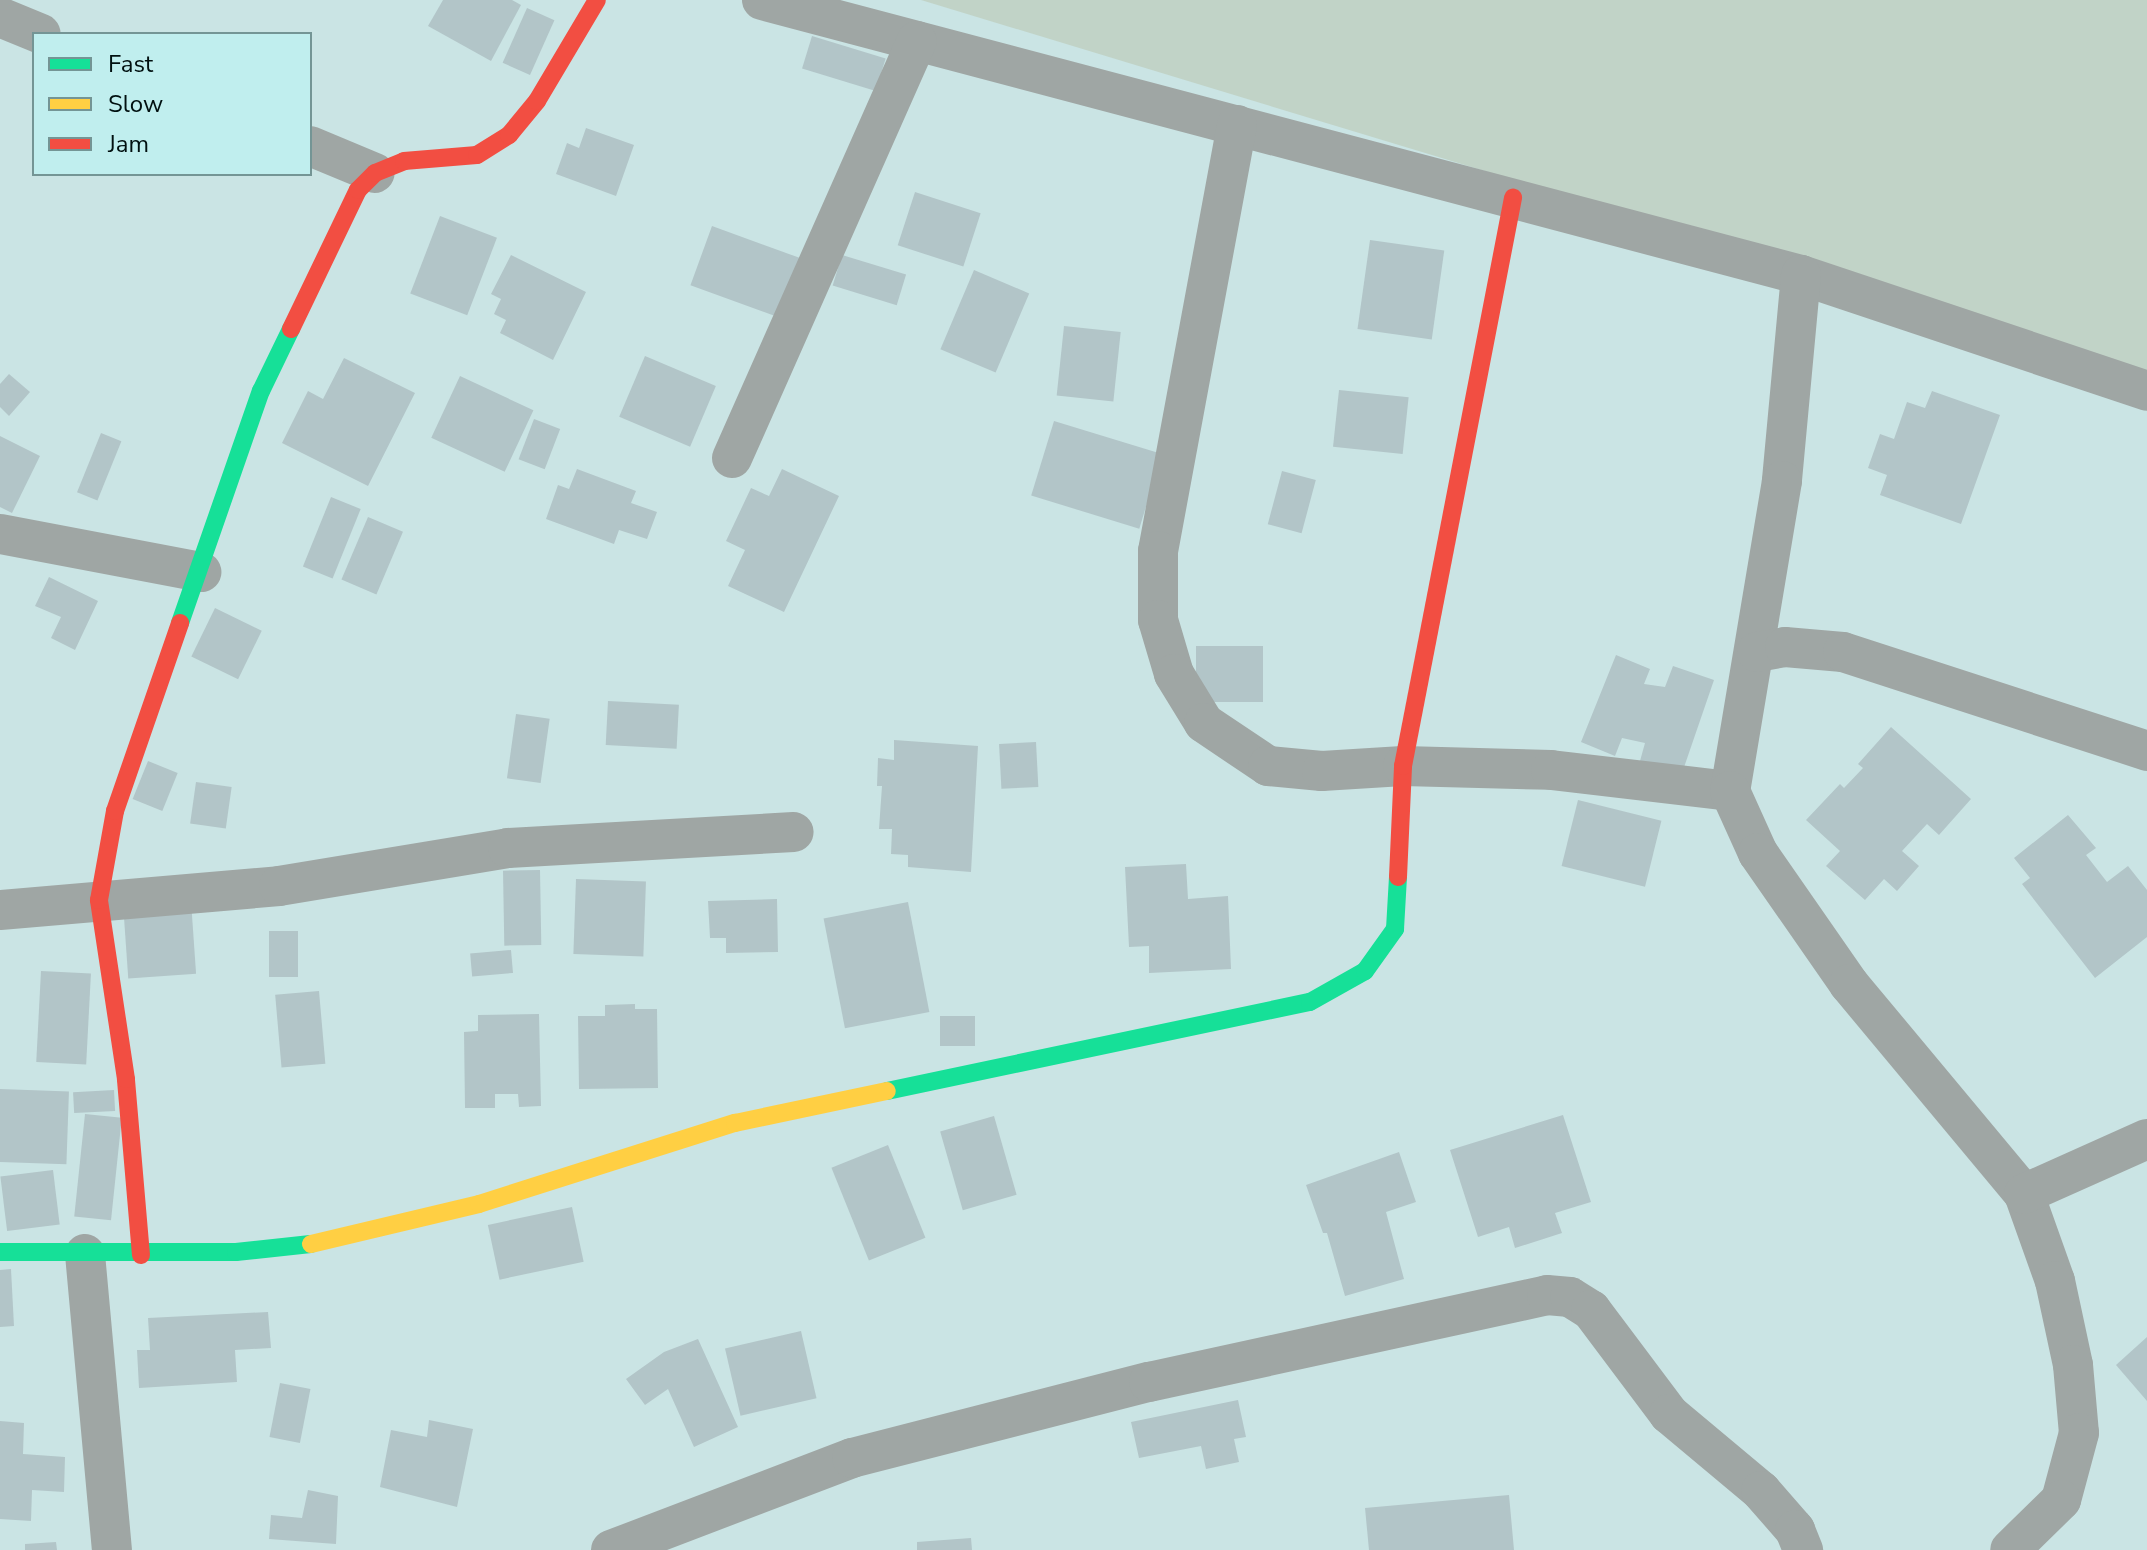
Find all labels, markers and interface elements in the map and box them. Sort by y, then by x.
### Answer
legend [32,32,312,176]
text: Fast [108,48,153,80]
text: Slow [108,88,163,120]
text: Jam [108,128,149,160]

